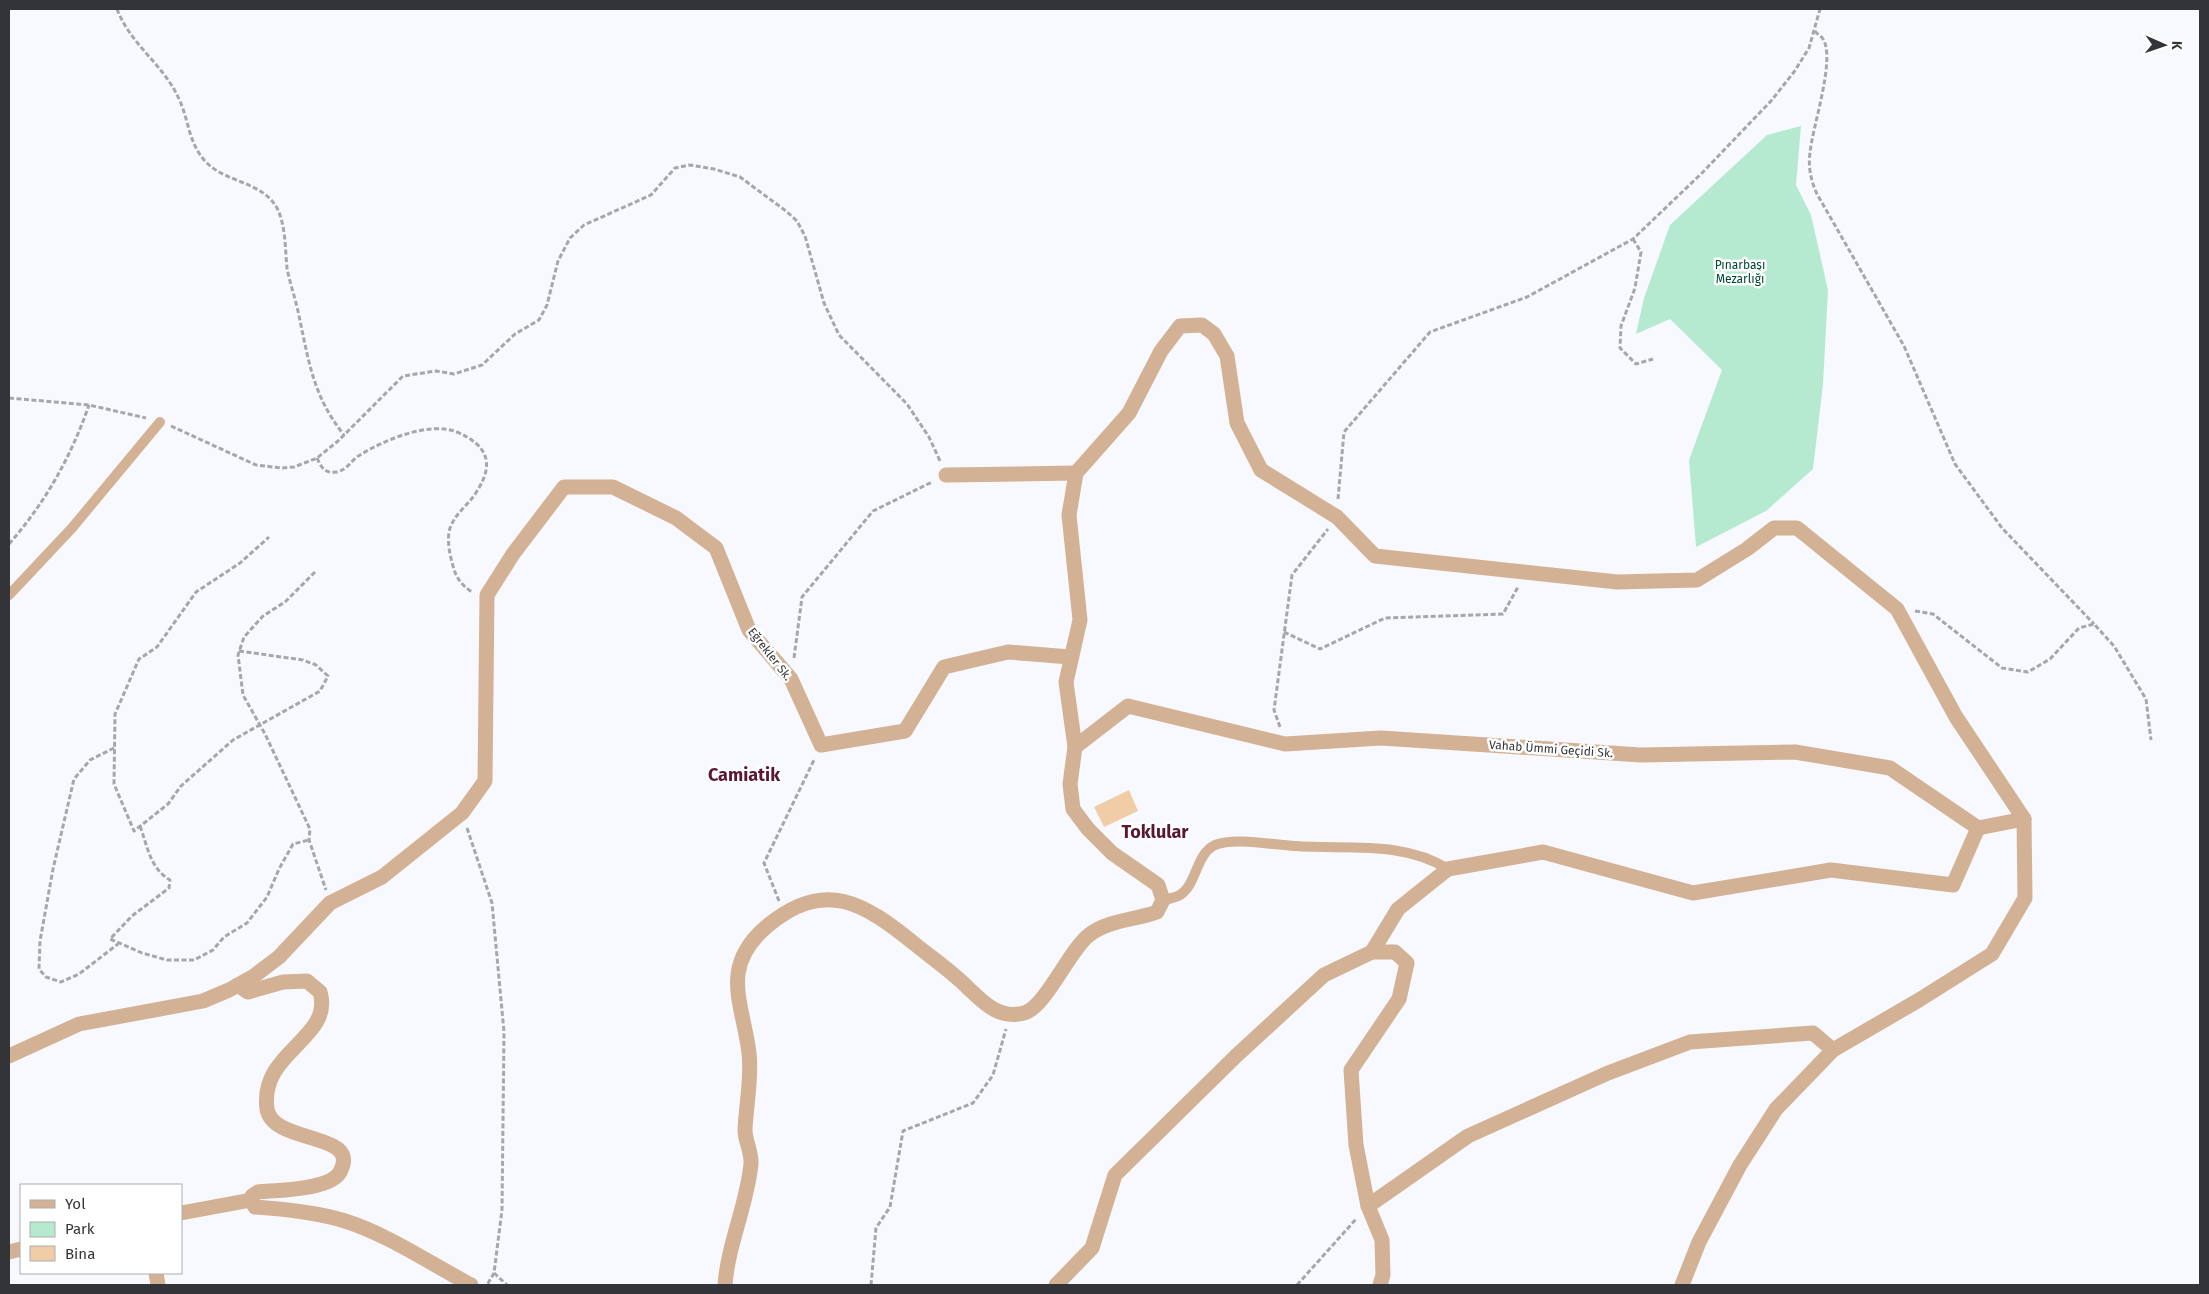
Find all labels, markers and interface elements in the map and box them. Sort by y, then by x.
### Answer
north arrow [2139,20,2189,70]
text: K [2168,41,2185,51]
park label: Pınarbaşı Mezarlığı [1715,258,1765,286]
street label: Eğrekler Sk. [745,625,795,683]
street label: Vahab Ümmi Geçidi Sk. [1489,736,1614,760]
district label: Camiatik [708,764,781,786]
district label: Toklular [1121,821,1189,843]
legend [20,1184,182,1274]
text: Yol [65,1195,86,1213]
text: Park [65,1220,95,1238]
text: Bina [65,1245,95,1263]

